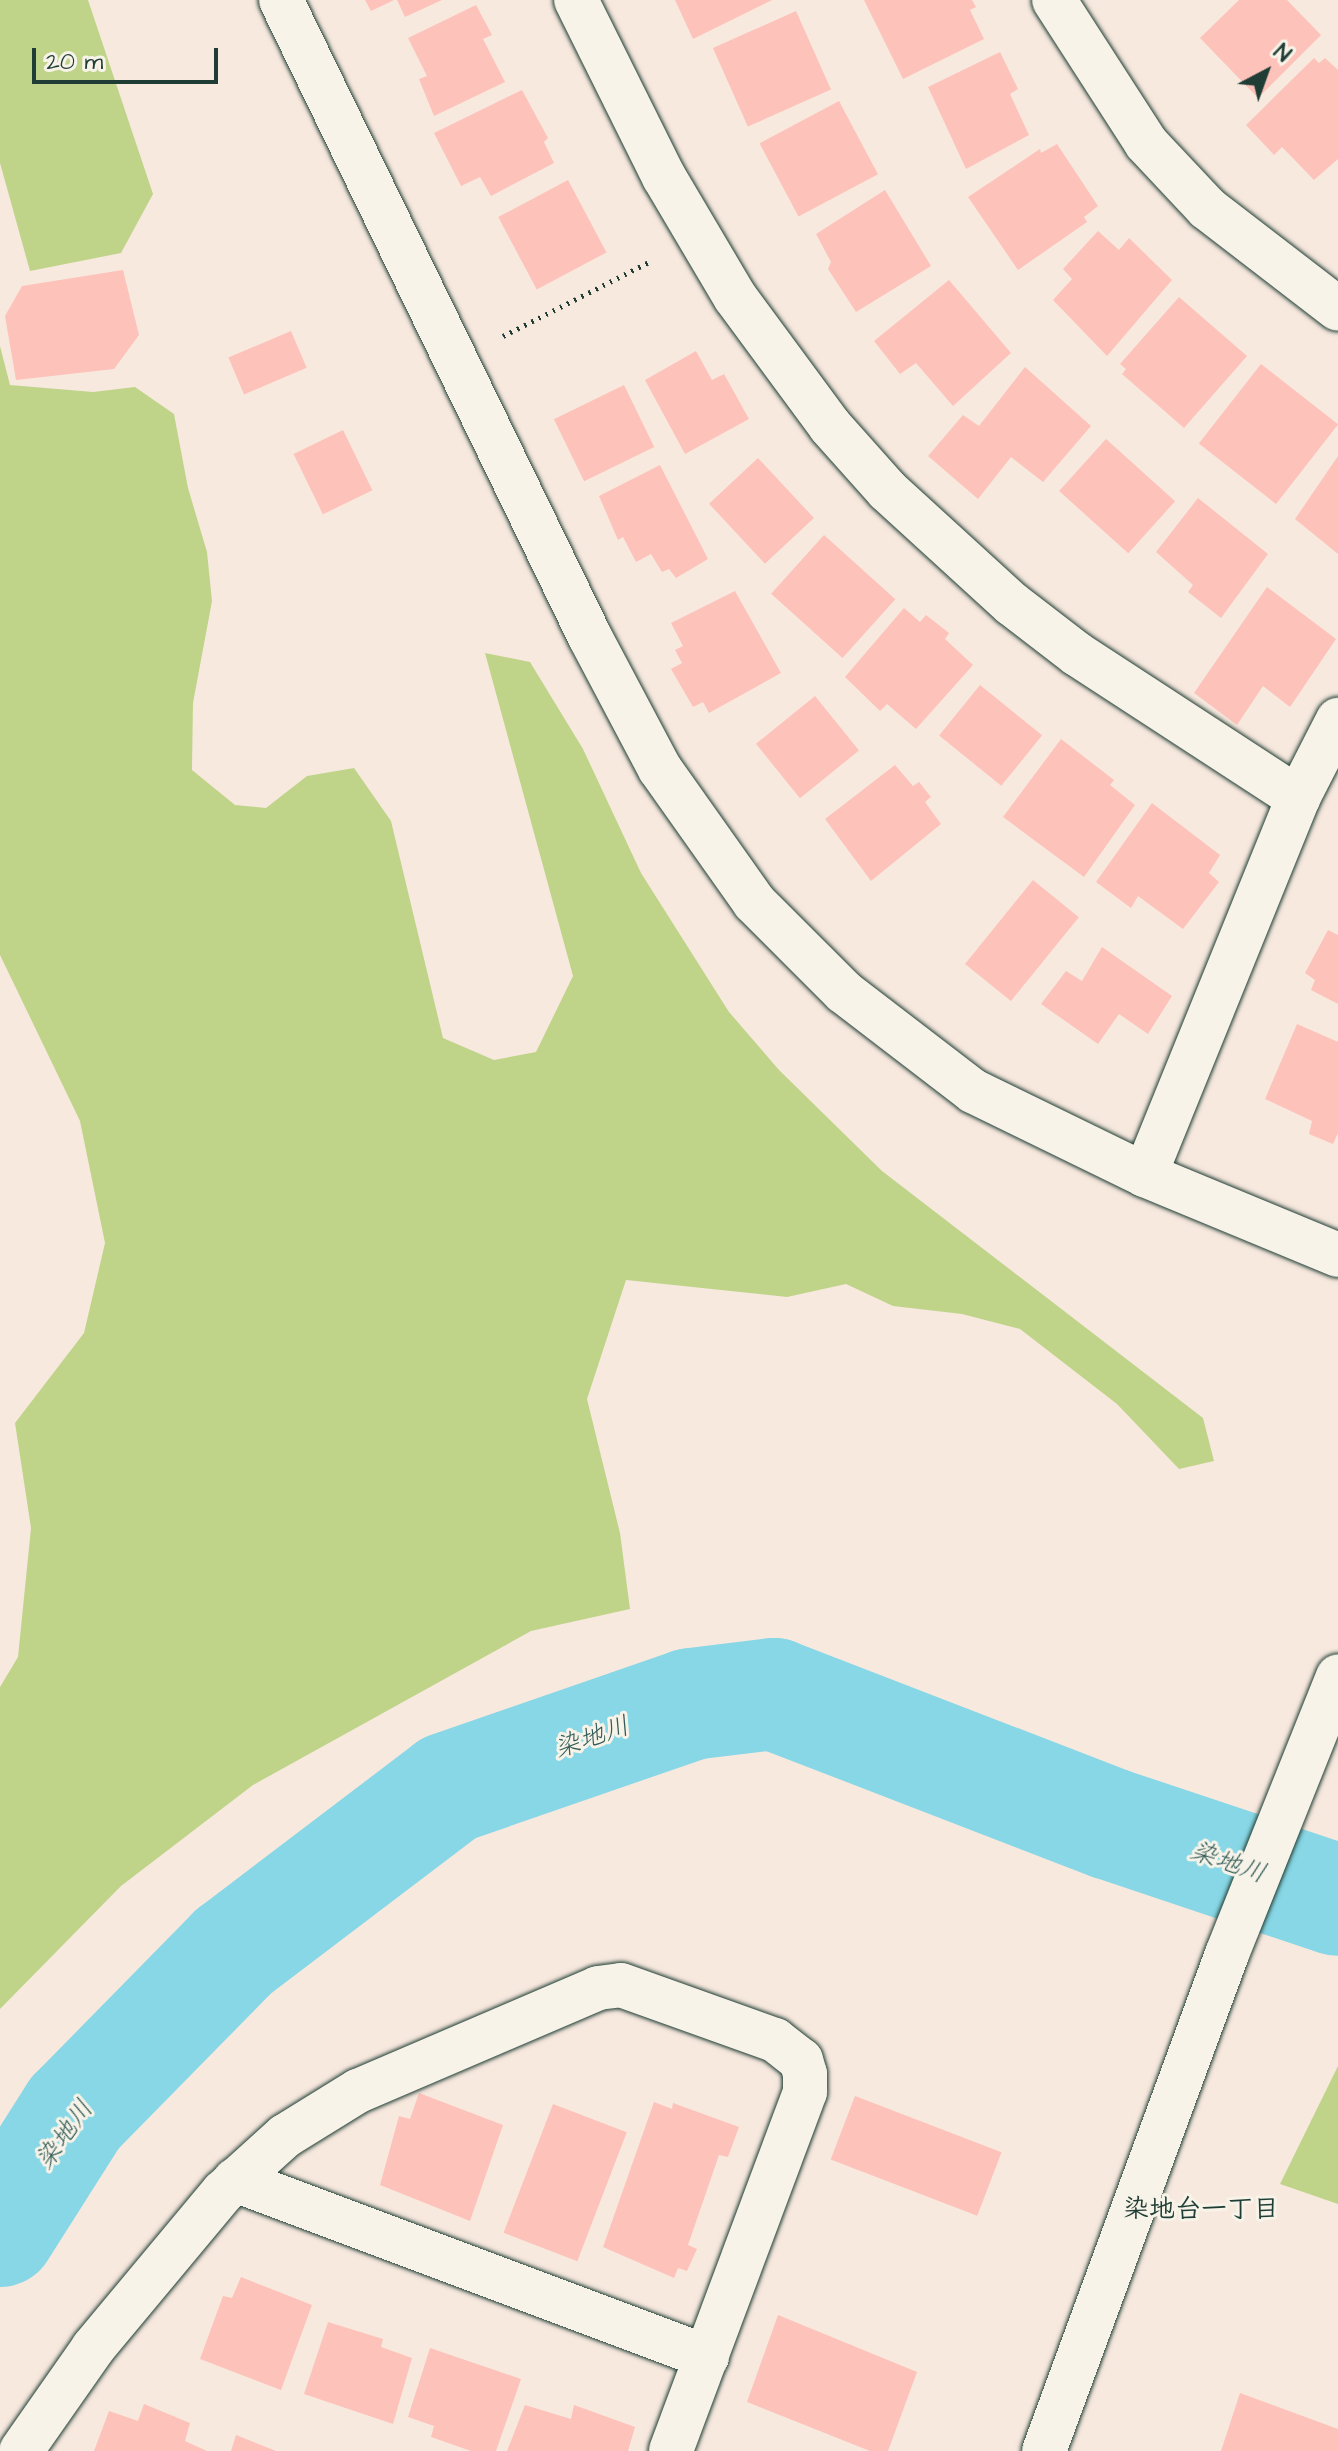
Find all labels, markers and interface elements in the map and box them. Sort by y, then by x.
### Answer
scale bar [36,32,222,82]
north arrow [1226,32,1306,112]
text: N [1267,37,1297,70]
text: 20 m [46,45,103,79]
water label: 染地川 [550,1711,634,1765]
water label: 染地川 [1186,1836,1270,1890]
water label: 染地川 [29,2094,101,2176]
district label: 染地台一丁目 [1123,2194,1279,2226]

